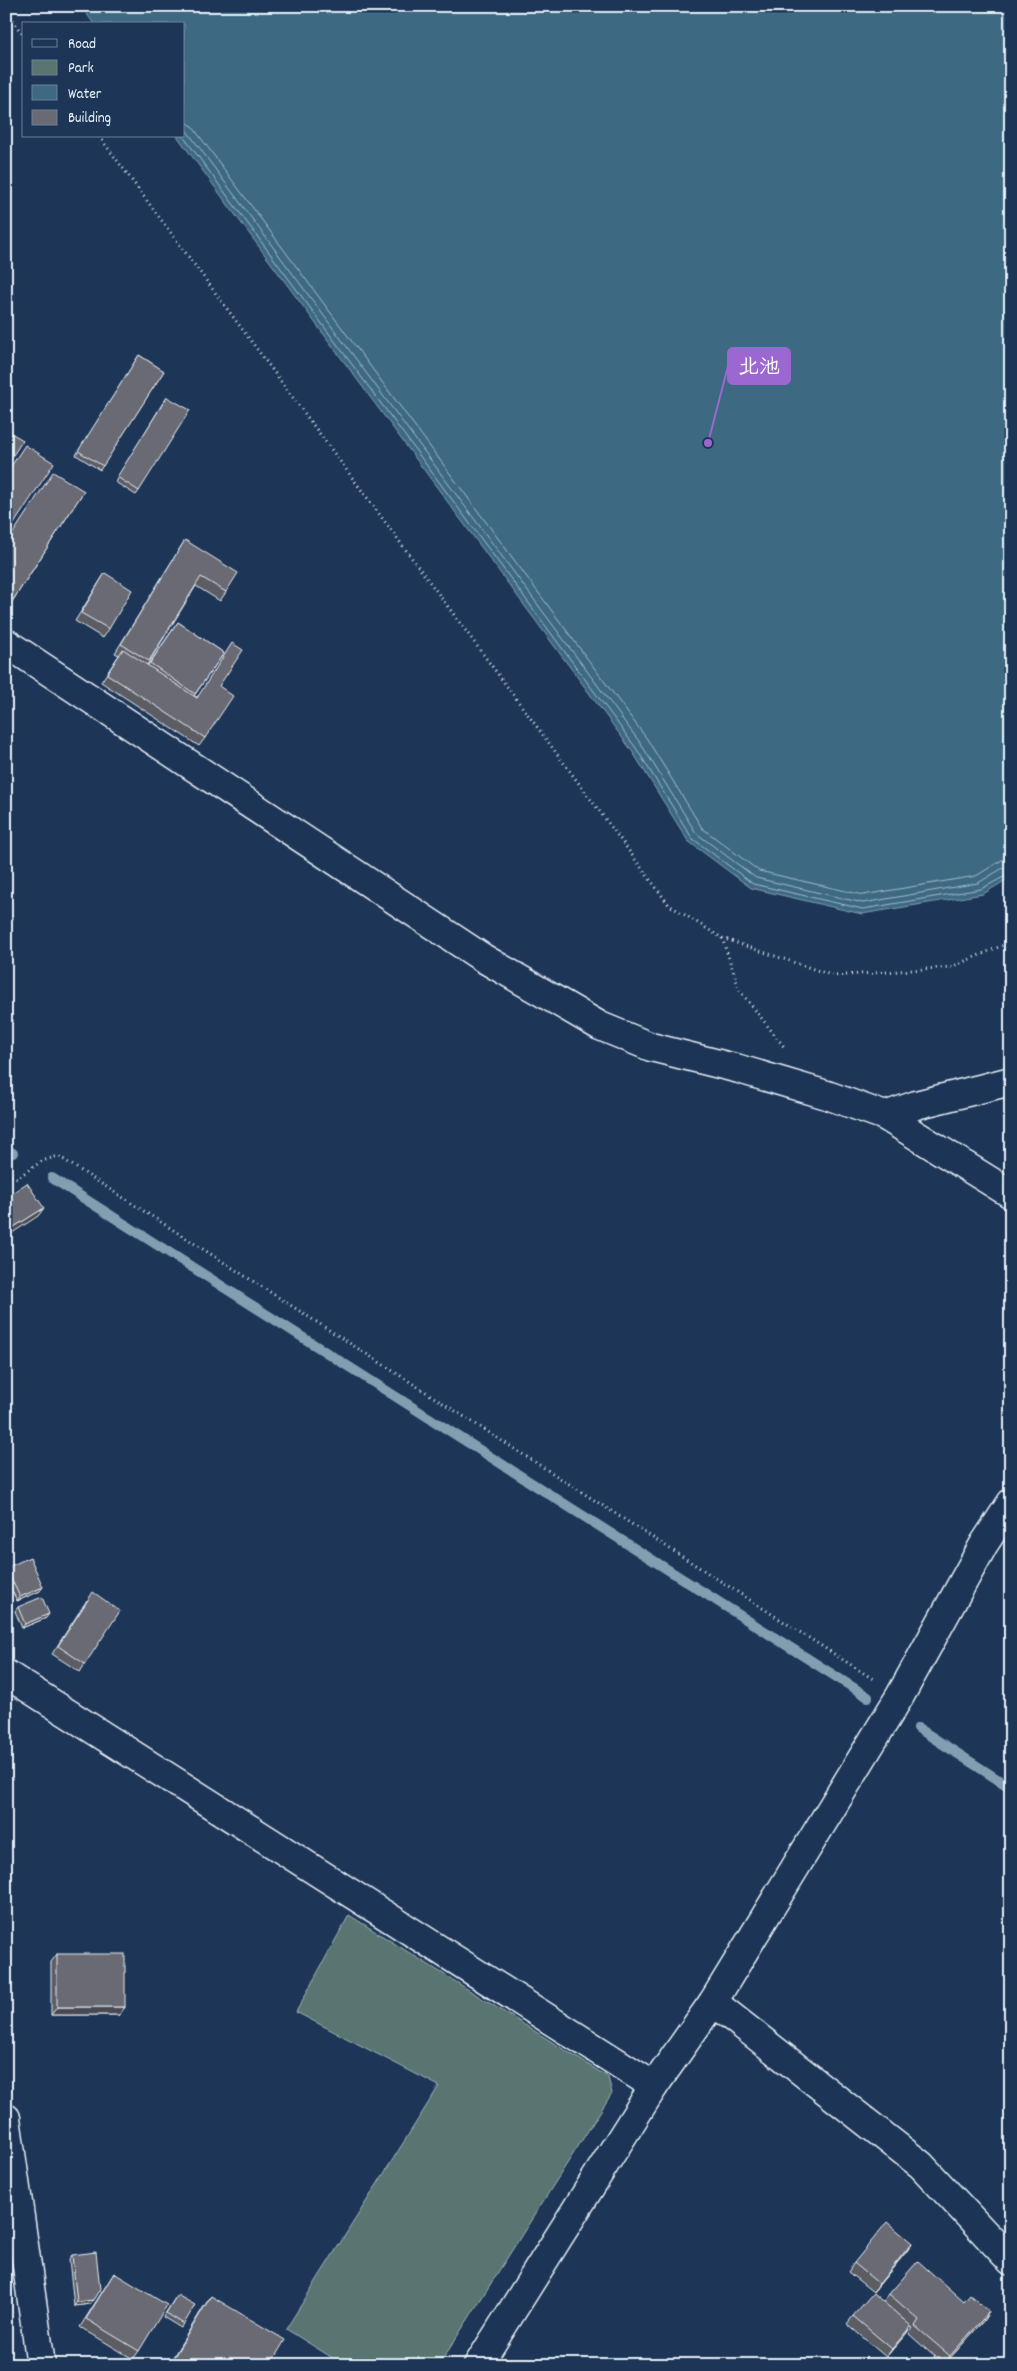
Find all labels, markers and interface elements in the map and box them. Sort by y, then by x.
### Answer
legend [22,22,185,138]
text: Road [68,34,96,56]
text: Park [68,58,94,80]
text: Water [68,84,102,106]
text: Building [68,108,111,130]
callout: 北池 [728,348,790,384]
text: 北池 [738,354,780,384]

